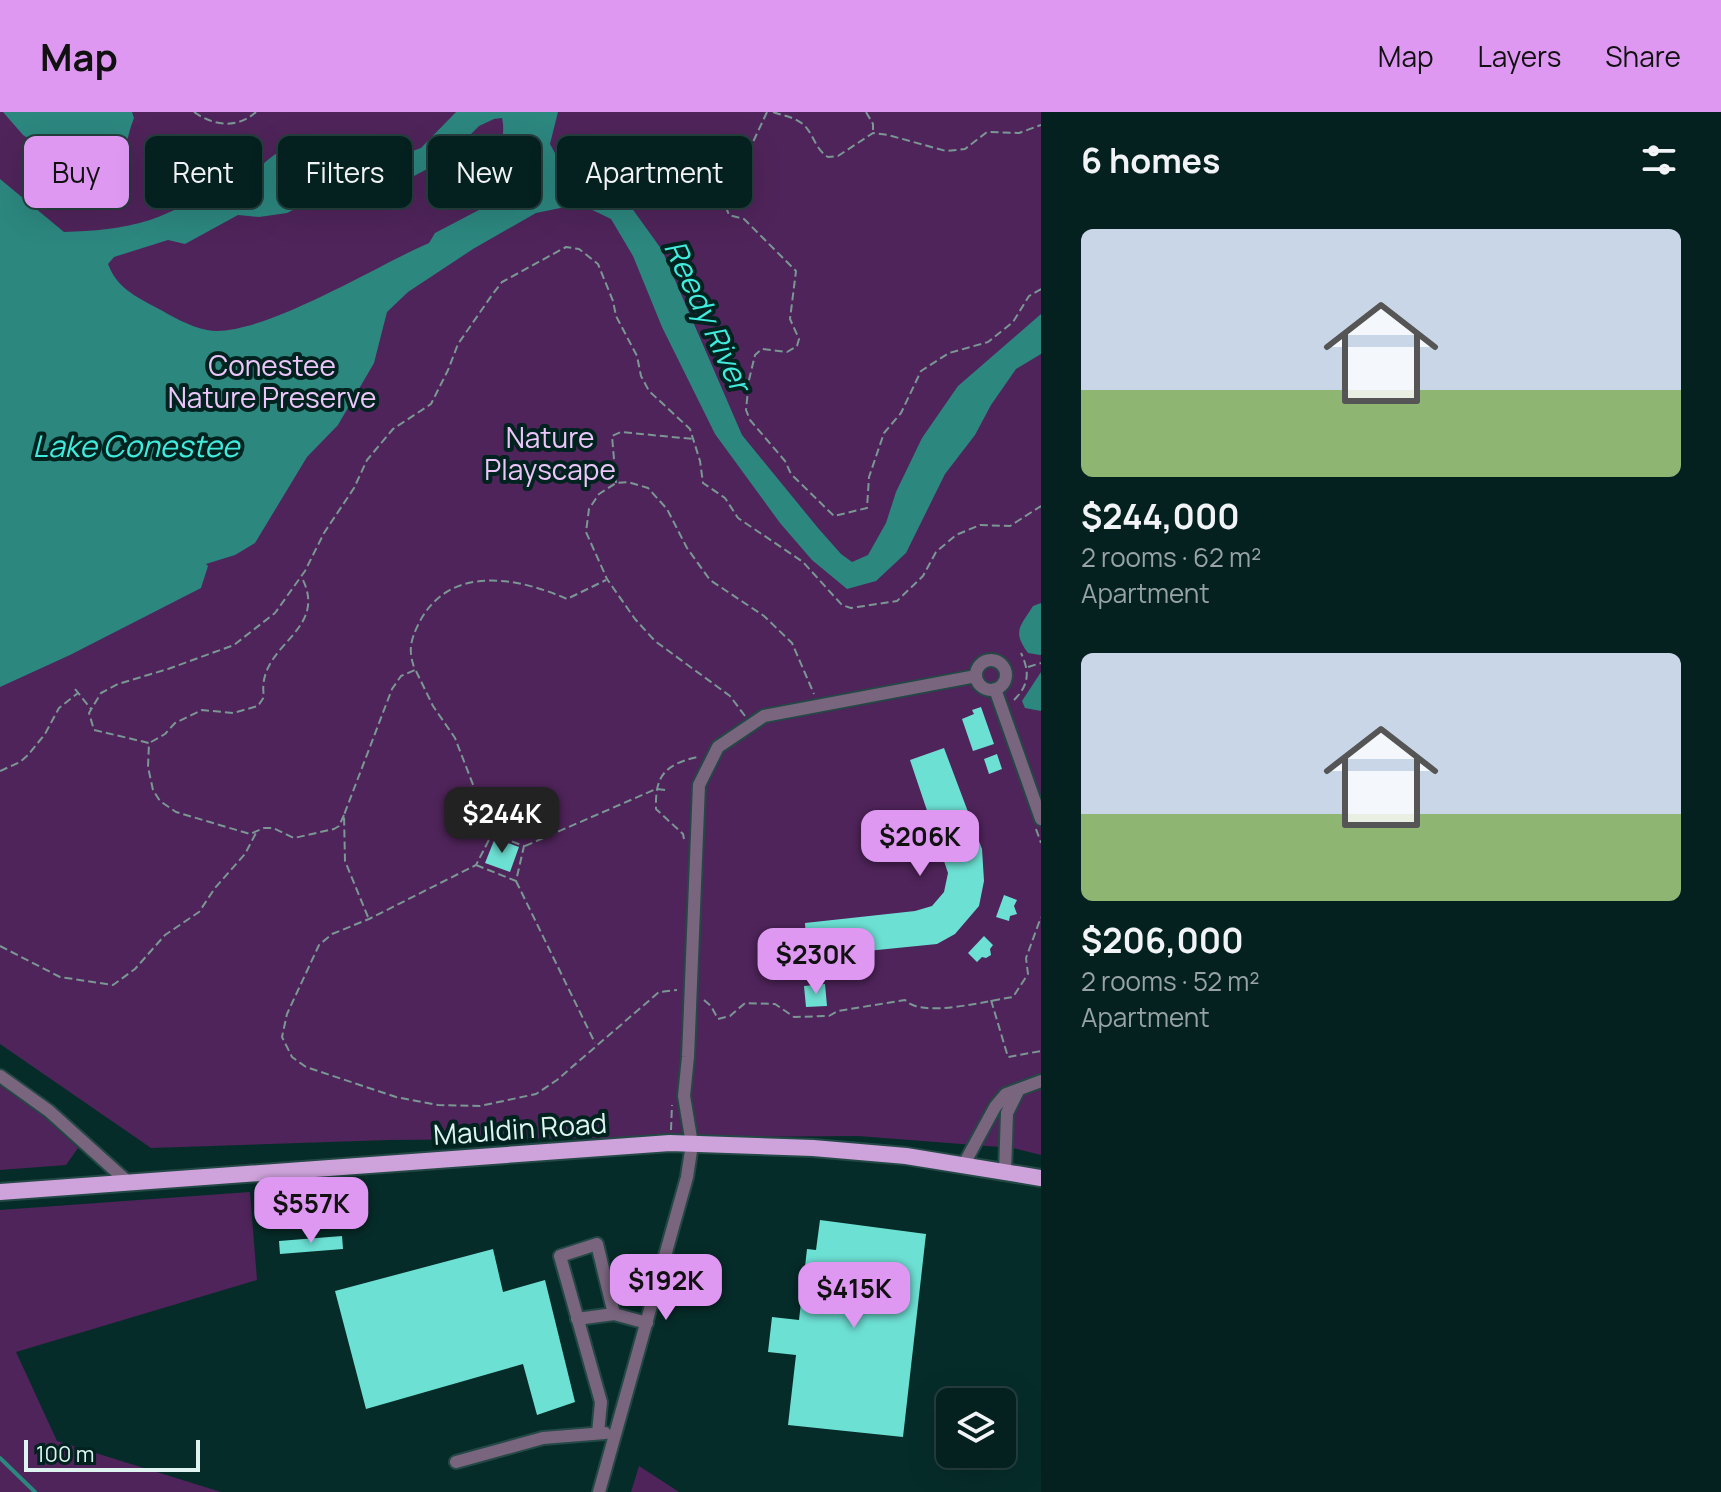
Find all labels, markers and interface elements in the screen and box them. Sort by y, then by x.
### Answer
text: Map [40,30,118,82]
text: Map [1378,37,1434,75]
text: Layers [1478,37,1561,75]
text: Share [1605,37,1681,75]
chip: Buy [24,136,129,208]
chip: Rent [145,136,262,208]
chip: Filters [278,136,412,208]
chip: New [428,136,541,208]
chip: Apartment [557,136,752,208]
text: 6 homes [1081,137,1220,183]
icon: filters [1637,138,1681,182]
water label: Reedy River [655,233,763,401]
icon: home [1309,281,1453,425]
park label: Conestee Nature Preserve [168,346,376,416]
park label: Nature Playscape [484,418,616,488]
water label: Lake Conestee [33,425,241,466]
text: $244,000 [1081,493,1240,539]
text: 2 rooms · 62 m² [1081,539,1261,575]
text: Apartment [1081,575,1210,611]
icon: home [1309,705,1453,849]
pin: $244K [446,787,558,855]
text: $244K [462,795,542,831]
pin: $206K [864,810,976,878]
text: $206K [879,818,961,854]
text: $206,000 [1081,917,1244,963]
pin: $230K [760,928,872,996]
text: $230K [776,936,856,972]
text: 2 rooms · 52 m² [1081,963,1260,999]
text: Apartment [1081,999,1210,1035]
street label: Mauldin Road [432,1103,608,1153]
pin: $557K [255,1177,367,1245]
text: $557K [272,1185,350,1221]
pin: $192K [610,1254,722,1322]
text: $192K [628,1262,704,1298]
pin: $415K [798,1262,910,1330]
text: $415K [816,1270,892,1306]
map controls [936,1388,1016,1468]
button: layers [936,1388,1016,1468]
scale bar [24,1436,200,1472]
text: 100 m [36,1439,94,1469]

